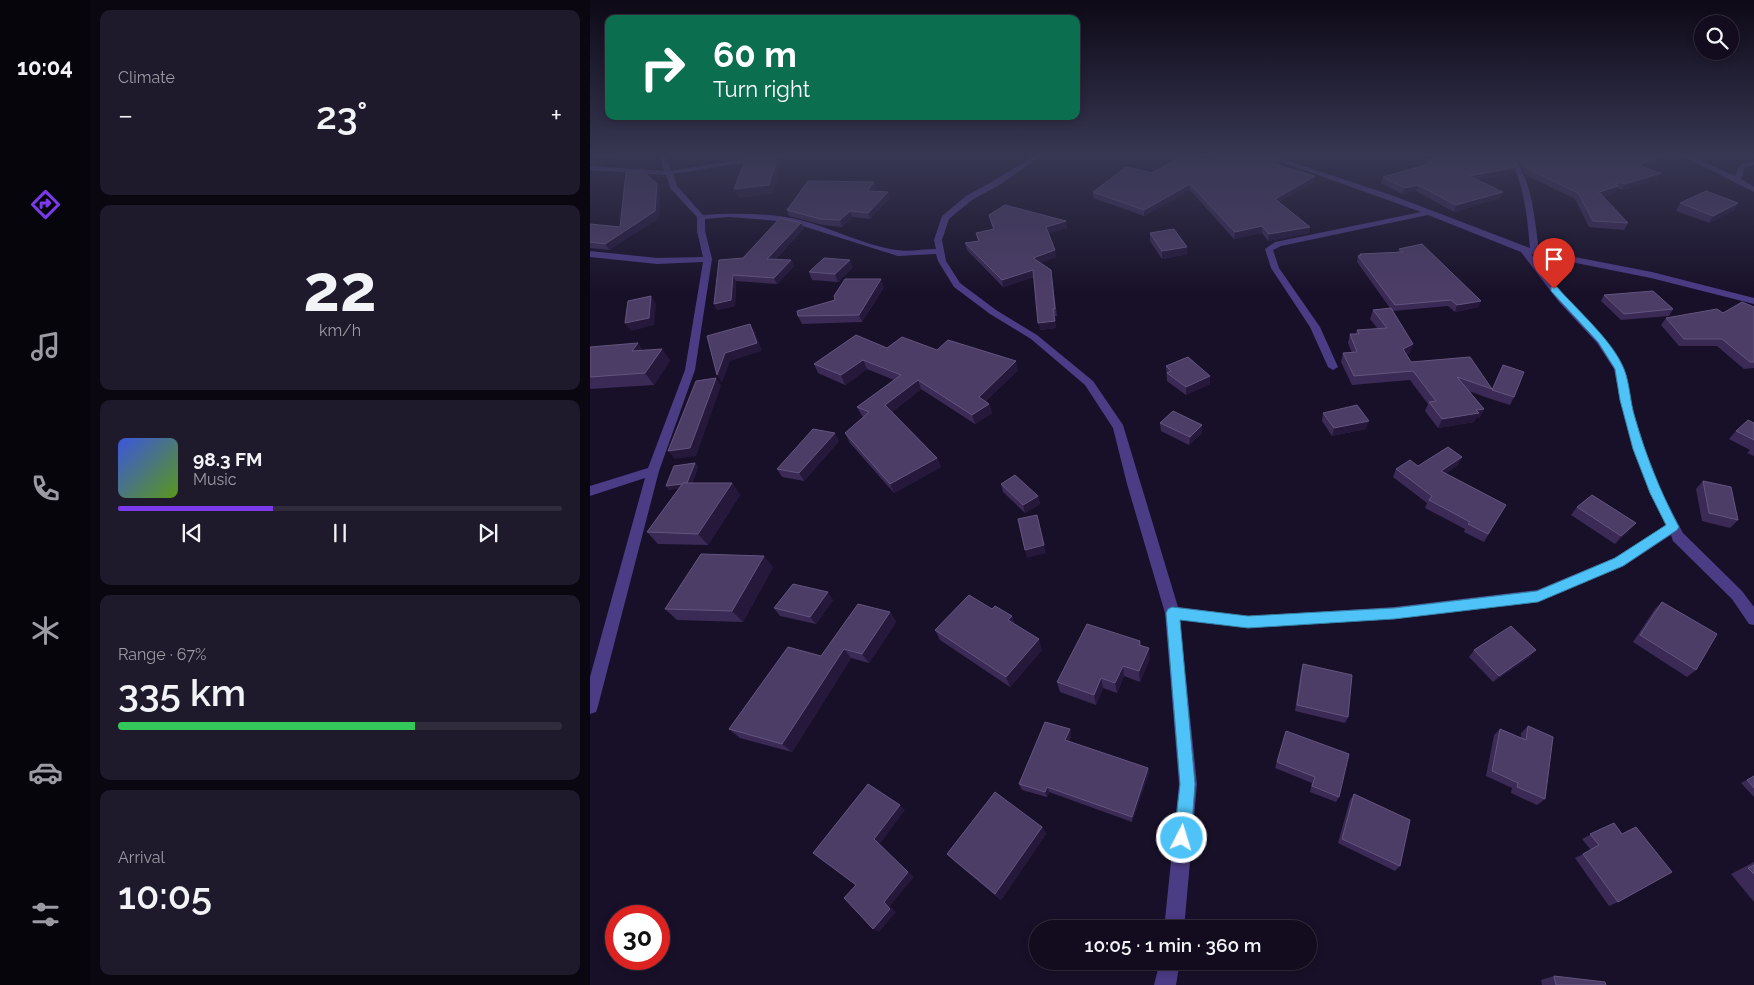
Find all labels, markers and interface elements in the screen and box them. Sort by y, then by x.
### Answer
map controls [1694,15,1739,60]
button: search [1694,15,1739,60]
text: 60 m [713,34,797,75]
icon: right [630,35,695,100]
text: 10:04 [17,54,73,80]
text: Climate [118,68,175,87]
text: Turn right [713,76,810,102]
text: 23° [316,93,368,138]
text: − [118,99,133,132]
text: + [550,99,562,132]
icon: directions [28,187,63,222]
pin [1533,238,1575,289]
icon: arrive [1540,245,1568,273]
text: 22 [303,250,377,326]
text: km/h [319,321,361,340]
icon: music [28,329,63,364]
text: 98.3 FM [193,448,262,470]
text: Music [193,470,237,489]
icon: phone [28,471,63,506]
icon: previous [178,519,206,547]
icon: pause [326,519,354,547]
icon: next [474,519,502,547]
icon: climate [28,613,63,648]
text: Range · 67% [118,645,206,664]
text: 335 km [118,670,246,715]
icon: car [28,755,63,790]
position arrow [1155,811,1207,863]
text: Arrival [118,848,165,867]
text: 10:05 [118,873,212,918]
icon: filters [28,897,63,932]
speed limit sign: 30 [605,905,670,970]
text: 10:05 · 1 min · 360 m [1085,934,1262,956]

